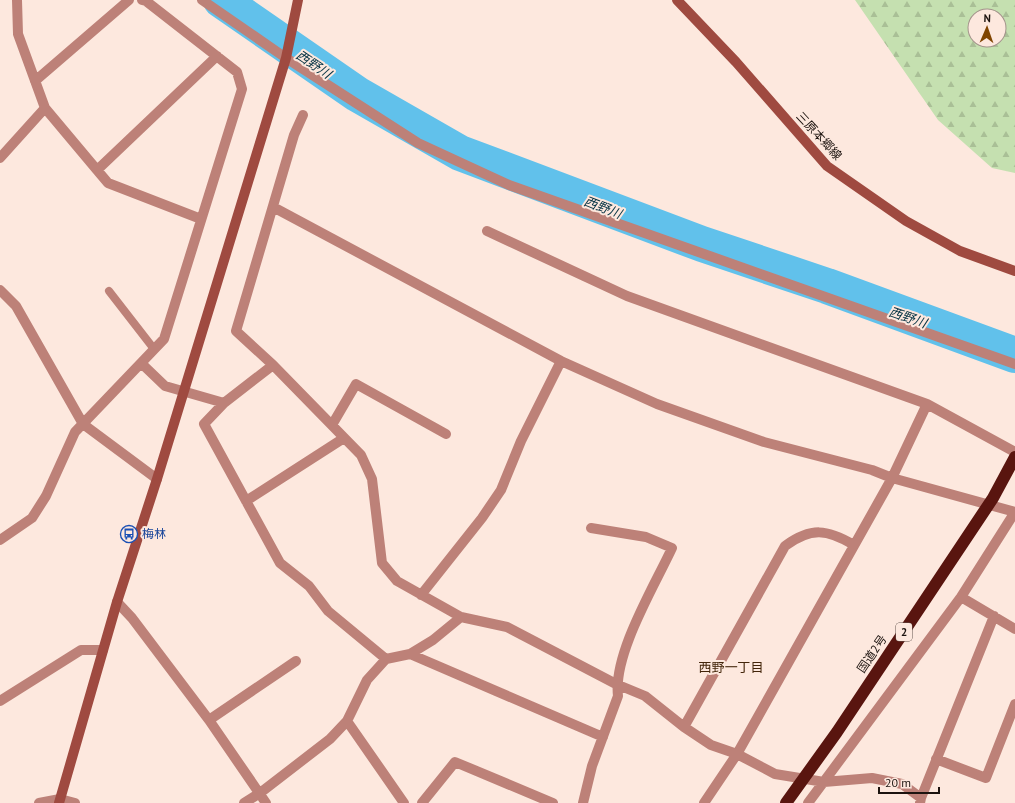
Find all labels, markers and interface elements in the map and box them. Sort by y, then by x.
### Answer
north arrow [967,8,1007,48]
text: N [983,11,991,25]
water label: 西野川 [293,46,336,83]
street label: 三原本郷線 [793,109,845,163]
water label: 西野川 [582,193,626,223]
water label: 西野川 [887,303,931,333]
bus stop icon: 梅林 [119,524,139,544]
place label: 梅林 [142,526,166,541]
road number: 2 [896,623,912,641]
street label: 国道2号 [853,632,890,676]
district label: 西野一丁目 [698,659,764,676]
scale bar [879,769,939,795]
text: 20 m [885,775,911,790]

